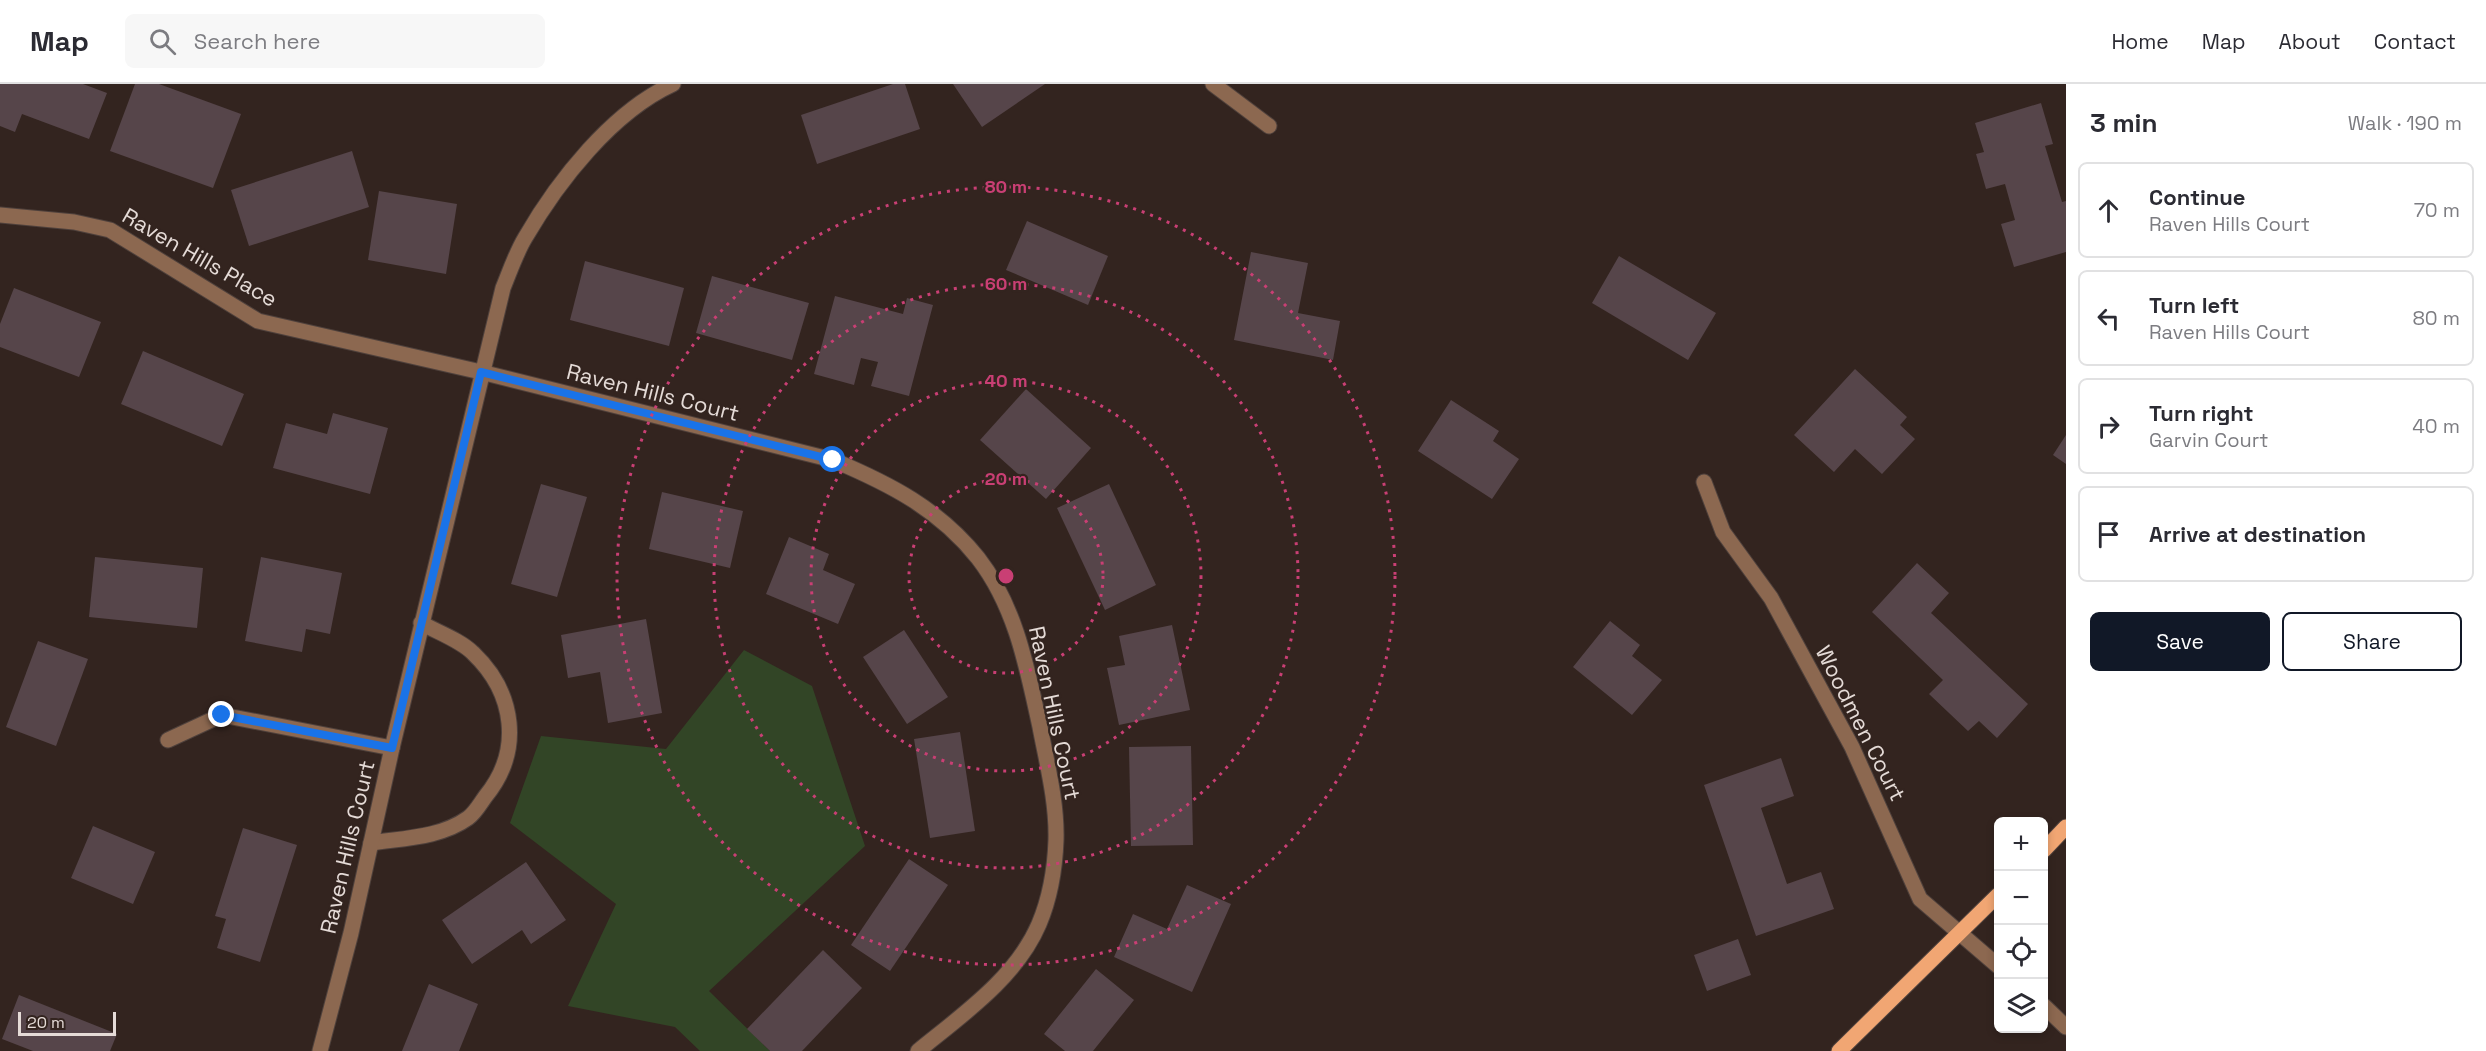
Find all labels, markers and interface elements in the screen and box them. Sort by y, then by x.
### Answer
search box [125,14,545,68]
text: Map [30,23,89,59]
icon: search [146,25,179,58]
text: Search here [194,27,321,55]
text: Home [2111,28,2169,55]
text: Map [2202,28,2246,55]
text: About [2279,28,2341,55]
text: Contact [2374,28,2456,55]
text: 3 min [2090,106,2158,140]
text: Walk · 190 m [2348,110,2462,136]
text: 80 m [985,175,1027,198]
text: Continue [2149,183,2245,211]
icon: ahead [2092,194,2125,227]
text: 70 m [2414,197,2460,223]
street label: Raven Hills Place [117,201,283,313]
text: Raven Hills Court [2149,211,2310,237]
text: 60 m [985,272,1027,295]
text: Turn left [2149,291,2239,319]
icon: left [2092,302,2125,335]
text: 80 m [2412,305,2460,331]
text: Raven Hills Court [2149,319,2310,345]
street label: Raven Hills Court [564,357,742,427]
text: 40 m [984,369,1028,392]
text: Turn right [2149,399,2254,427]
icon: right [2092,410,2125,443]
text: 40 m [2412,413,2460,439]
text: Garvin Court [2149,427,2269,453]
route start [819,446,845,472]
text: 20 m [985,467,1027,490]
icon: arrive [2092,518,2125,551]
text: Arrive at destination [2149,520,2366,548]
centre of rings [996,566,1016,586]
button: Save [2090,612,2270,671]
button: Share [2282,612,2462,671]
street label: Raven Hills Court [1023,624,1087,802]
street label: Woodmen Court [1810,640,1912,806]
route end [208,701,234,727]
street label: Raven Hills Court [313,758,381,936]
map controls [1994,817,2048,1033]
button: + [1994,817,2048,871]
button: − [1994,871,2048,925]
button: locate [1994,925,2048,979]
button: layers [1994,979,2048,1033]
scale bar [18,1009,116,1036]
text: 20 m [27,1012,65,1033]

